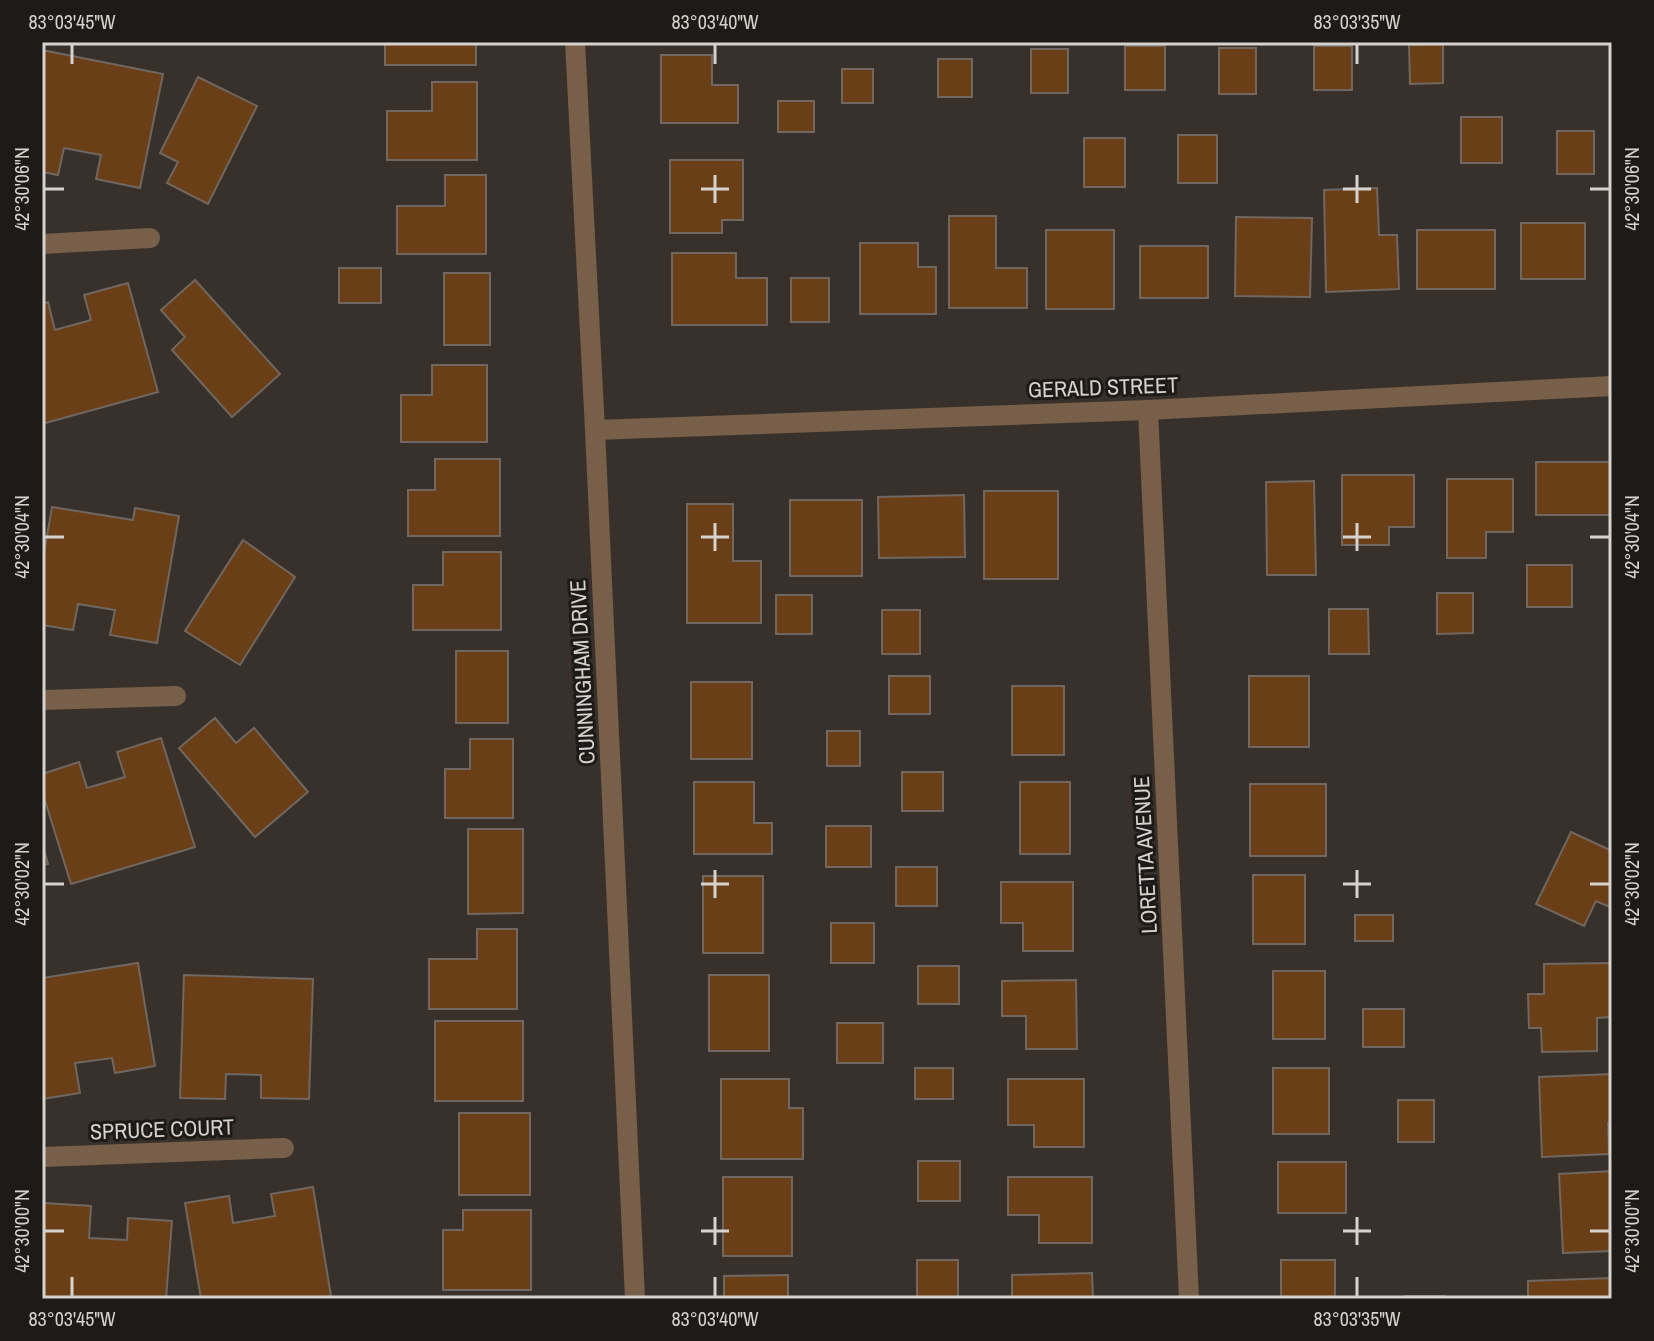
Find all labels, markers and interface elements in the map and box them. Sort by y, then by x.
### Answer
text: 83°03'45"W [28,8,116,35]
text: 83°03'40"W [671,8,759,35]
text: 83°03'35"W [1313,8,1401,35]
text: 42°30'06"N [8,147,35,231]
text: 42°30'06"N [1618,147,1645,231]
street label: GERALD STREET [1027,369,1179,405]
text: 42°30'04"N [8,495,35,579]
text: 42°30'04"N [1618,495,1645,579]
street label: CUNNINGHAM DRIVE [562,579,602,765]
street label: LORETTA AVENUE [1126,775,1164,935]
text: 42°30'02"N [8,842,35,926]
text: 42°30'02"N [1618,842,1645,926]
street label: SPRUCE COURT [90,1111,234,1147]
text: 42°30'00"N [8,1189,35,1273]
text: 42°30'00"N [1618,1189,1645,1273]
text: 83°03'45"W [28,1305,116,1332]
text: 83°03'40"W [671,1305,759,1332]
text: 83°03'35"W [1313,1305,1401,1332]

